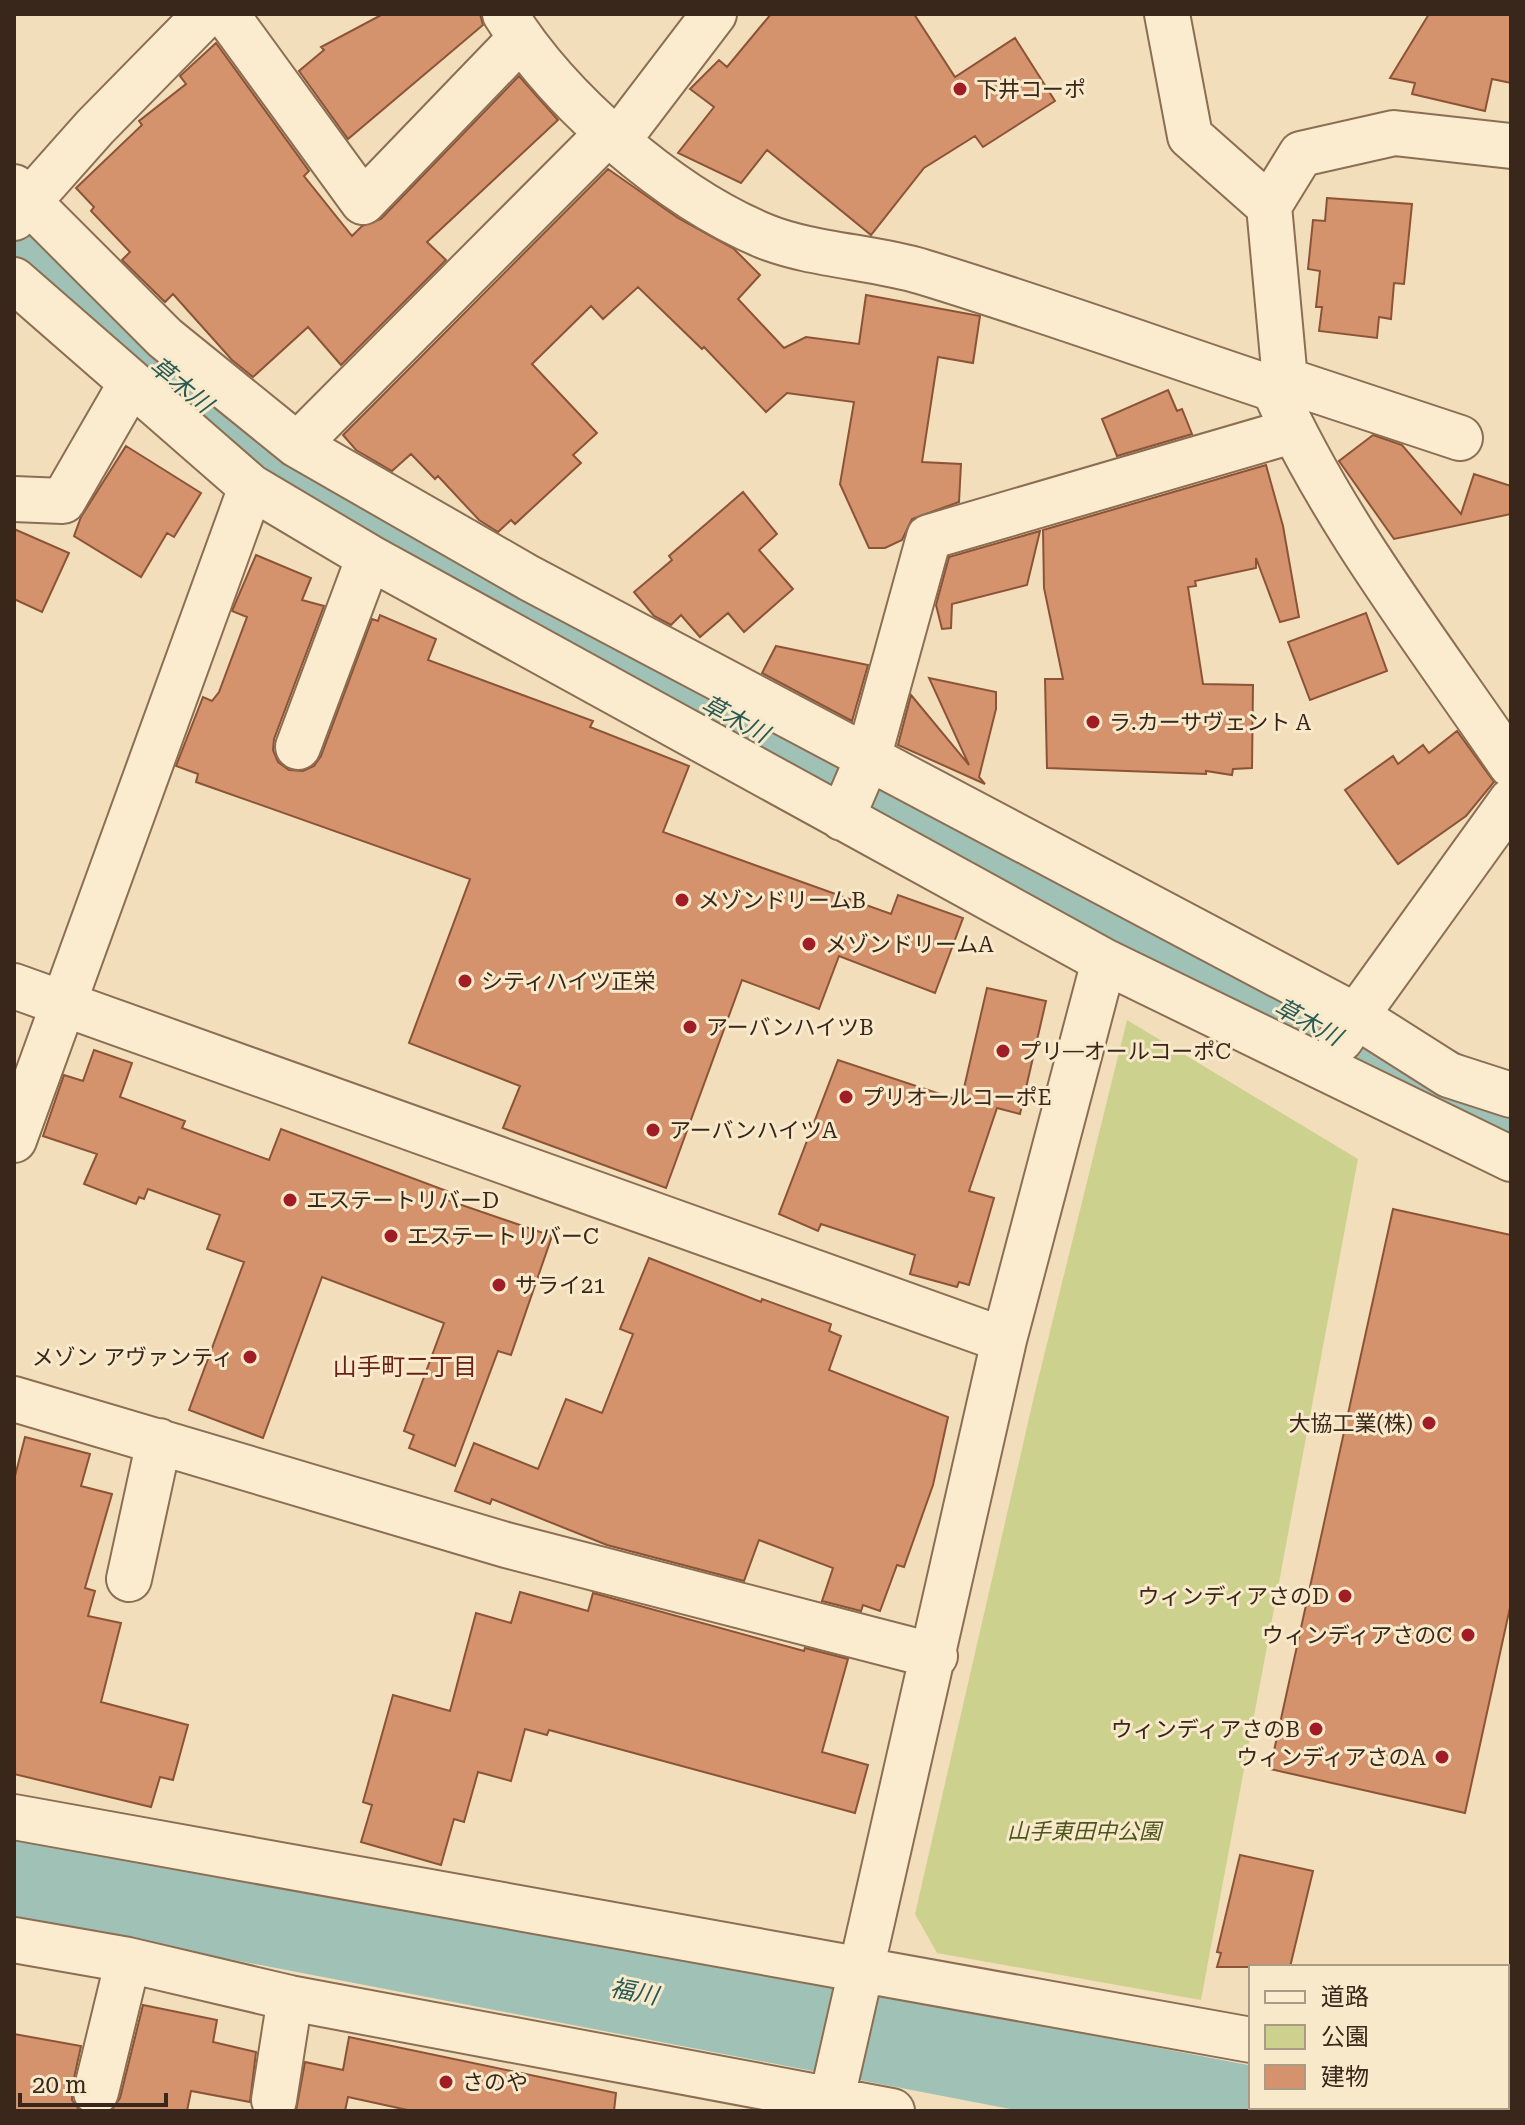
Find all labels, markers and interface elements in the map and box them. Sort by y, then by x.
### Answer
place label: 下井コーポ [976,77,1086,102]
marker: 下井コーポ [951,80,969,98]
water label: 草木川 [144,351,220,420]
water label: 草木川 [697,690,776,750]
place label: ラ.カーサヴェント A [1109,710,1312,735]
marker: ラ.カーサヴェント A [1084,713,1102,731]
place label: メゾンドリームB [698,888,866,913]
marker: メゾンドリームB [673,891,691,909]
place label: メゾンドリームA [825,932,994,957]
marker: メゾンドリームA [800,935,818,953]
place label: シティハイツ正栄 [481,969,655,994]
marker: シティハイツ正栄 [456,972,474,990]
water label: 草木川 [1270,993,1349,1053]
place label: アーバンハイツB [706,1015,874,1040]
marker: アーバンハイツB [681,1018,699,1036]
place label: プリ―オールコーポC [1019,1039,1231,1064]
marker: プリ―オールコーポC [994,1042,1012,1060]
place label: プリオールコーポE [862,1085,1052,1110]
marker: プリオールコーポE [837,1088,855,1106]
place label: アーバンハイツA [669,1118,838,1143]
marker: アーバンハイツA [644,1121,662,1139]
place label: エステートリバーD [306,1188,499,1213]
marker: エステートリバーD [281,1191,299,1209]
place label: エステートリバーC [407,1224,599,1249]
marker: エステートリバーC [382,1227,400,1245]
place label: サライ21 [515,1273,606,1298]
marker: サライ21 [490,1276,508,1294]
place label: メゾン アヴァンティ [32,1345,234,1370]
marker: メゾン アヴァンティ [241,1348,259,1366]
district label: 山手町二丁目 [333,1353,477,1381]
place label: 大協工業(株) [1289,1411,1413,1436]
marker: 大協工業(株) [1420,1414,1438,1432]
place label: ウィンディアさのD [1138,1584,1329,1609]
marker: ウィンディアさのD [1336,1587,1354,1605]
place label: ウィンディアさのC [1262,1623,1452,1648]
marker: ウィンディアさのC [1459,1626,1477,1644]
place label: ウィンディアさのB [1111,1717,1300,1742]
marker: ウィンディアさのB [1307,1720,1325,1738]
place label: ウィンディアさのA [1236,1745,1427,1770]
marker: ウィンディアさのA [1433,1748,1451,1766]
park label: 山手東田中公園 [1007,1819,1164,1844]
legend [1249,1965,1509,2109]
water label: 福川 [608,1974,663,2011]
text: 道路 [1321,1983,1369,2011]
text: 公園 [1321,2023,1369,2051]
scale bar [20,2057,166,2107]
text: 建物 [1321,2063,1369,2091]
place label: さのや [462,2070,528,2095]
text: 20 m [32,2071,87,2099]
marker: さのや [437,2073,455,2091]

